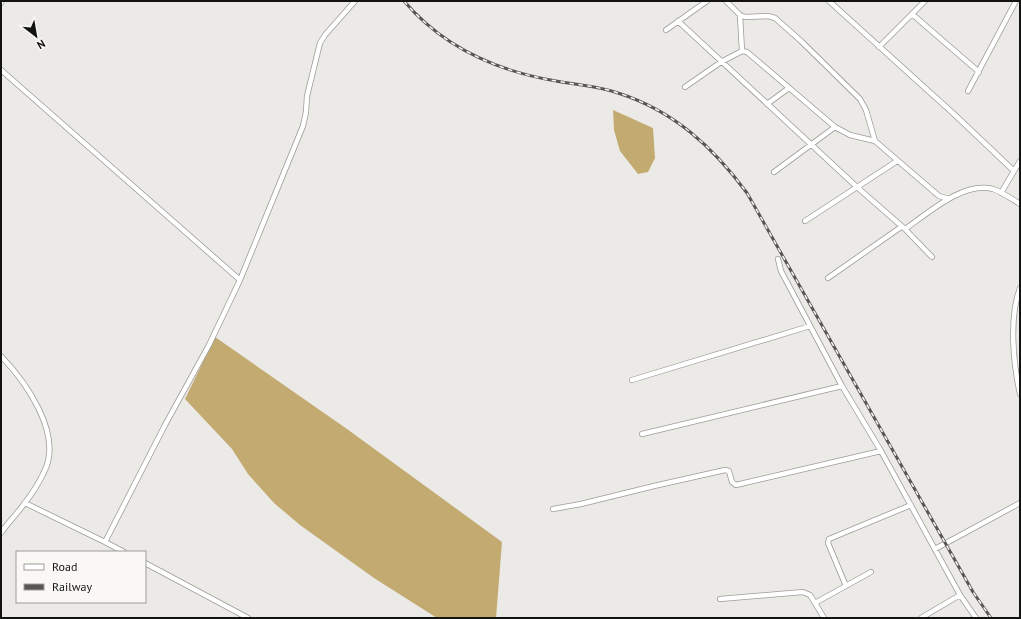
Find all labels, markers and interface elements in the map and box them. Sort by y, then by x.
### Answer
north arrow [16,16,56,56]
text: N [34,37,48,52]
legend [16,551,146,603]
text: Road [52,559,77,574]
text: Railway [52,579,92,594]

